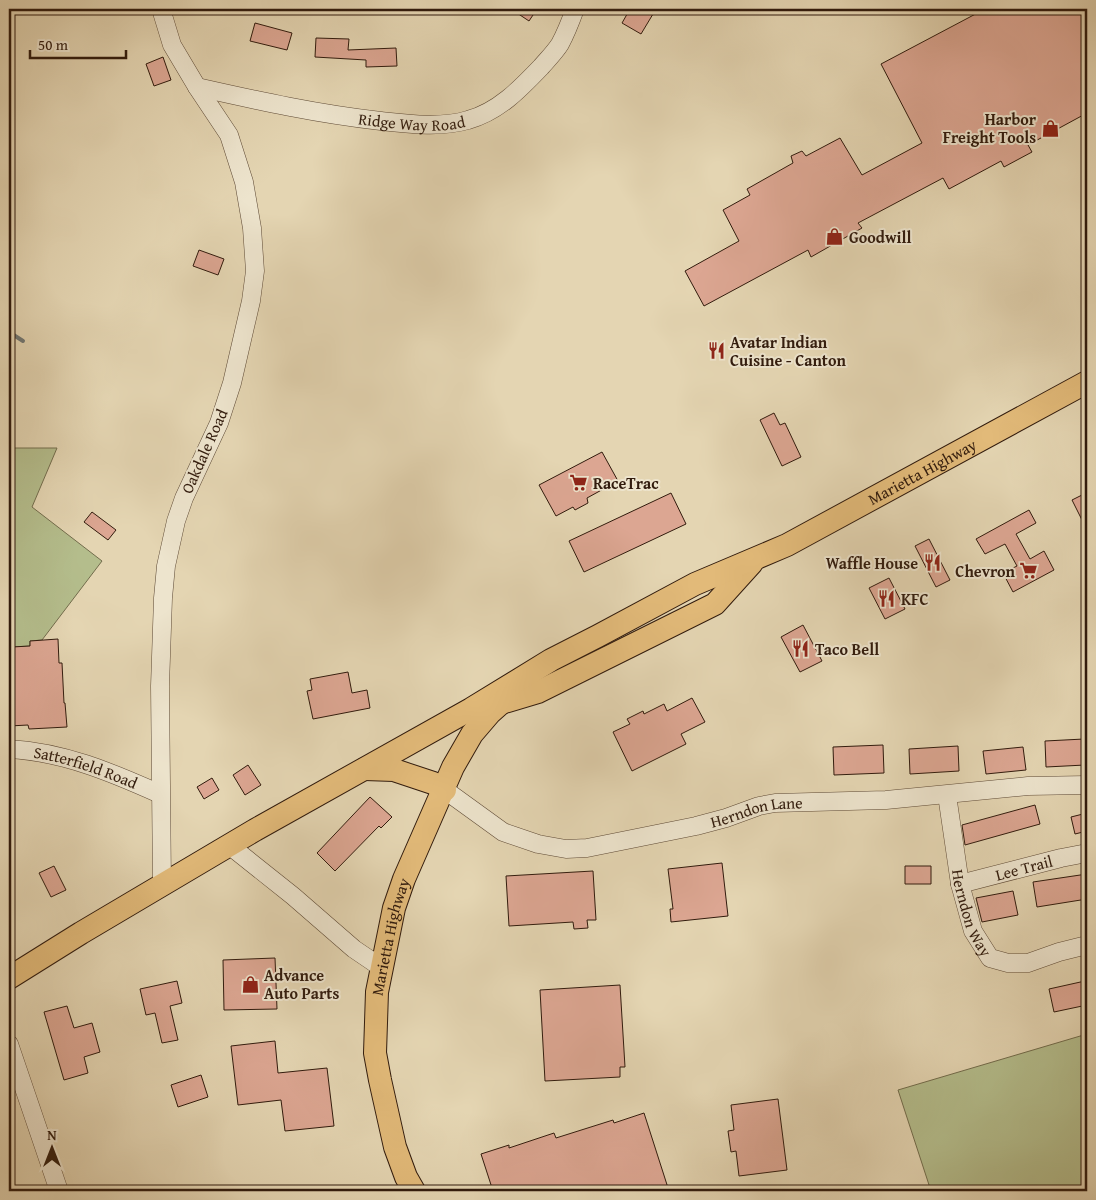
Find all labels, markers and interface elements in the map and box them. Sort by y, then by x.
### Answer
scale bar [30,28,126,60]
text: 50 m [38,34,69,55]
street label: Ridge Way Road [357,106,468,137]
place label: Harbor Freight Tools [943,107,1037,149]
shop icon: Harbor Freight Tools [1040,118,1060,138]
place label: Goodwill [849,225,911,249]
shop icon: Goodwill [825,227,845,247]
place label: Avatar Indian Cuisine - Canton [730,330,846,372]
restaurant icon: Avatar Indian Cuisine - Canton [706,341,726,361]
street label: Oakdale Road [175,404,234,497]
street label: Marietta Highway [863,432,981,511]
place label: RaceTrac [593,471,659,495]
supermarket icon: RaceTrac [569,473,589,493]
place label: Waffle House [826,551,918,575]
restaurant icon: Waffle House [922,553,942,573]
place label: Chevron [955,559,1016,583]
supermarket icon: Chevron [1019,561,1039,581]
place label: KFC [901,587,928,611]
restaurant icon: KFC [877,589,897,609]
place label: Taco Bell [815,637,879,661]
restaurant icon: Taco Bell [791,639,811,659]
street label: Satterfield Road [32,740,142,795]
street label: Herndon Lane [708,790,803,834]
street label: Lee Trail [993,849,1056,886]
street label: Herndon Way [946,868,998,961]
street label: Marietta Highway [365,874,416,998]
place label: Advance Auto Parts [264,963,339,1005]
shop icon: Advance Auto Parts [240,974,260,994]
north arrow [28,1122,78,1172]
text: N [47,1125,57,1145]

